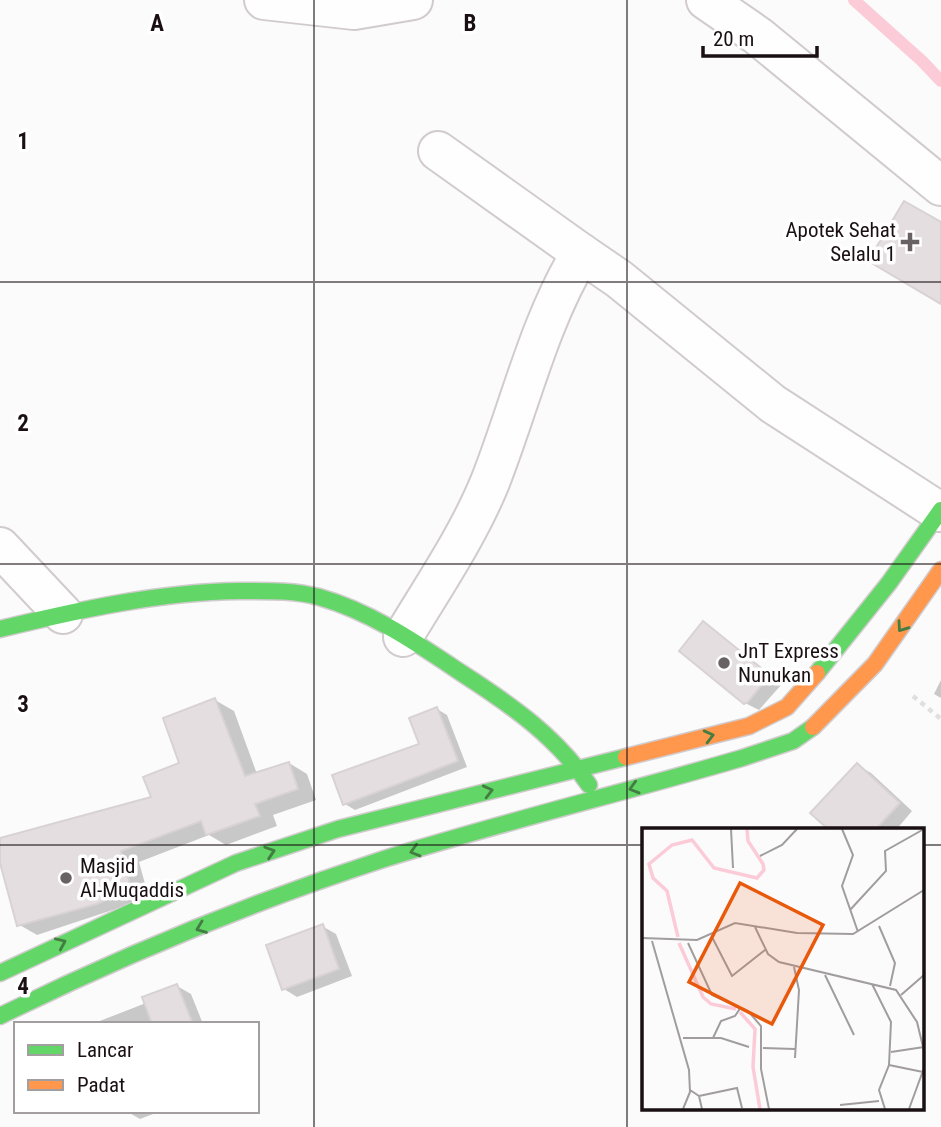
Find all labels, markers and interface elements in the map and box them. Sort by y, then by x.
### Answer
text: A [150,10,164,37]
text: B [464,10,476,37]
scale bar [703,14,817,58]
text: 20 m [713,27,754,51]
text: 1 [17,128,29,155]
place label: Apotek Sehat Selalu 1 [786,218,896,266]
marker: Apotek Sehat Selalu 1 [902,234,918,250]
text: 2 [17,410,29,437]
one-way arrow [898,619,910,632]
place label: JnT Express Nunukan [738,639,839,687]
marker: JnT Express Nunukan [716,655,732,671]
text: 3 [17,691,29,718]
one-way arrow [703,730,715,744]
one-way arrow [628,780,640,795]
one-way arrow [482,785,494,799]
inset map [642,828,923,1110]
one-way arrow [409,843,421,857]
one-way arrow [263,846,275,860]
place label: Masjid Al-Muqaddis [80,854,184,902]
marker: Masjid Al-Muqaddis [58,870,74,886]
one-way arrow [195,919,207,933]
one-way arrow [54,937,66,951]
text: 4 [17,973,29,1000]
legend [14,1022,259,1113]
text: Lancar [77,1038,133,1062]
text: Padat [77,1073,125,1097]

